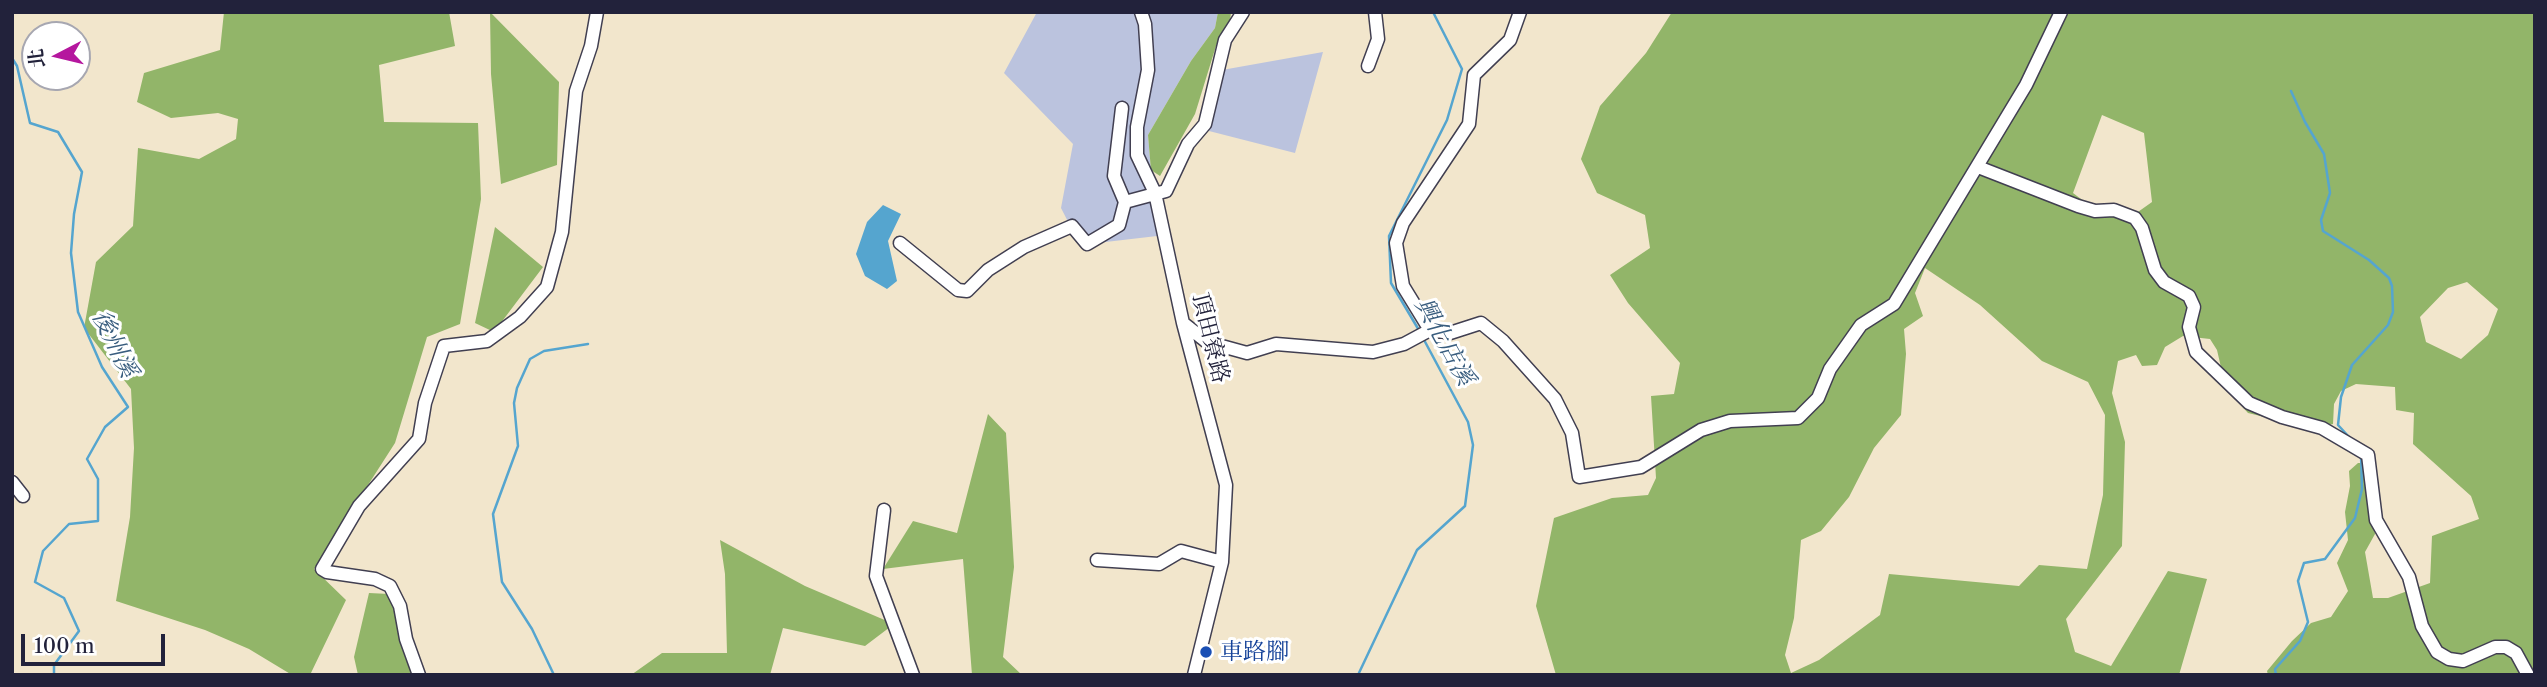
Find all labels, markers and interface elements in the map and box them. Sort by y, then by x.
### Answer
north arrow [21,21,91,91]
text: 北 [24,48,49,69]
street label: 頂田寮路 [1185,290,1235,386]
water label: 興化店溪 [1408,293,1480,391]
water label: 後州溪 [85,305,143,383]
scale bar [24,620,168,664]
text: 100 m [34,633,95,658]
place label: 車路腳 [1220,638,1289,666]
marker: 車路腳 [1198,644,1214,660]

